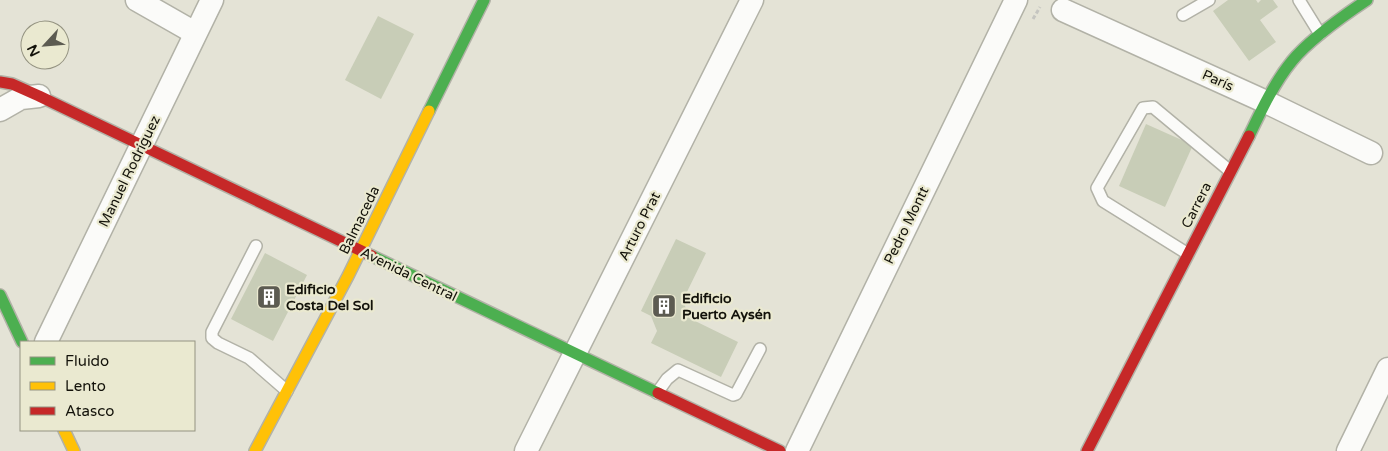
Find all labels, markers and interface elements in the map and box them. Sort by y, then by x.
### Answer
north arrow [20,20,70,70]
text: N [24,42,44,59]
street label: París [1200,66,1236,95]
street label: Manuel Rodríguez [95,113,164,230]
street label: Carrera [1178,179,1215,231]
street label: Balmaceda [336,183,383,257]
street label: Pedro Montt [880,183,933,267]
street label: Arturo Prat [615,189,664,263]
street label: Avenida Central [358,244,460,305]
place label: Edificio Costa Del Sol [286,281,373,314]
building icon: Edificio Costa Del Sol [256,284,282,310]
place label: Edificio Puerto Aysén [682,290,771,323]
building icon: Edificio Puerto Aysén [651,293,677,319]
legend [20,341,195,431]
text: Fluido [65,352,109,370]
text: Lento [65,377,106,395]
text: Atasco [65,402,114,420]

